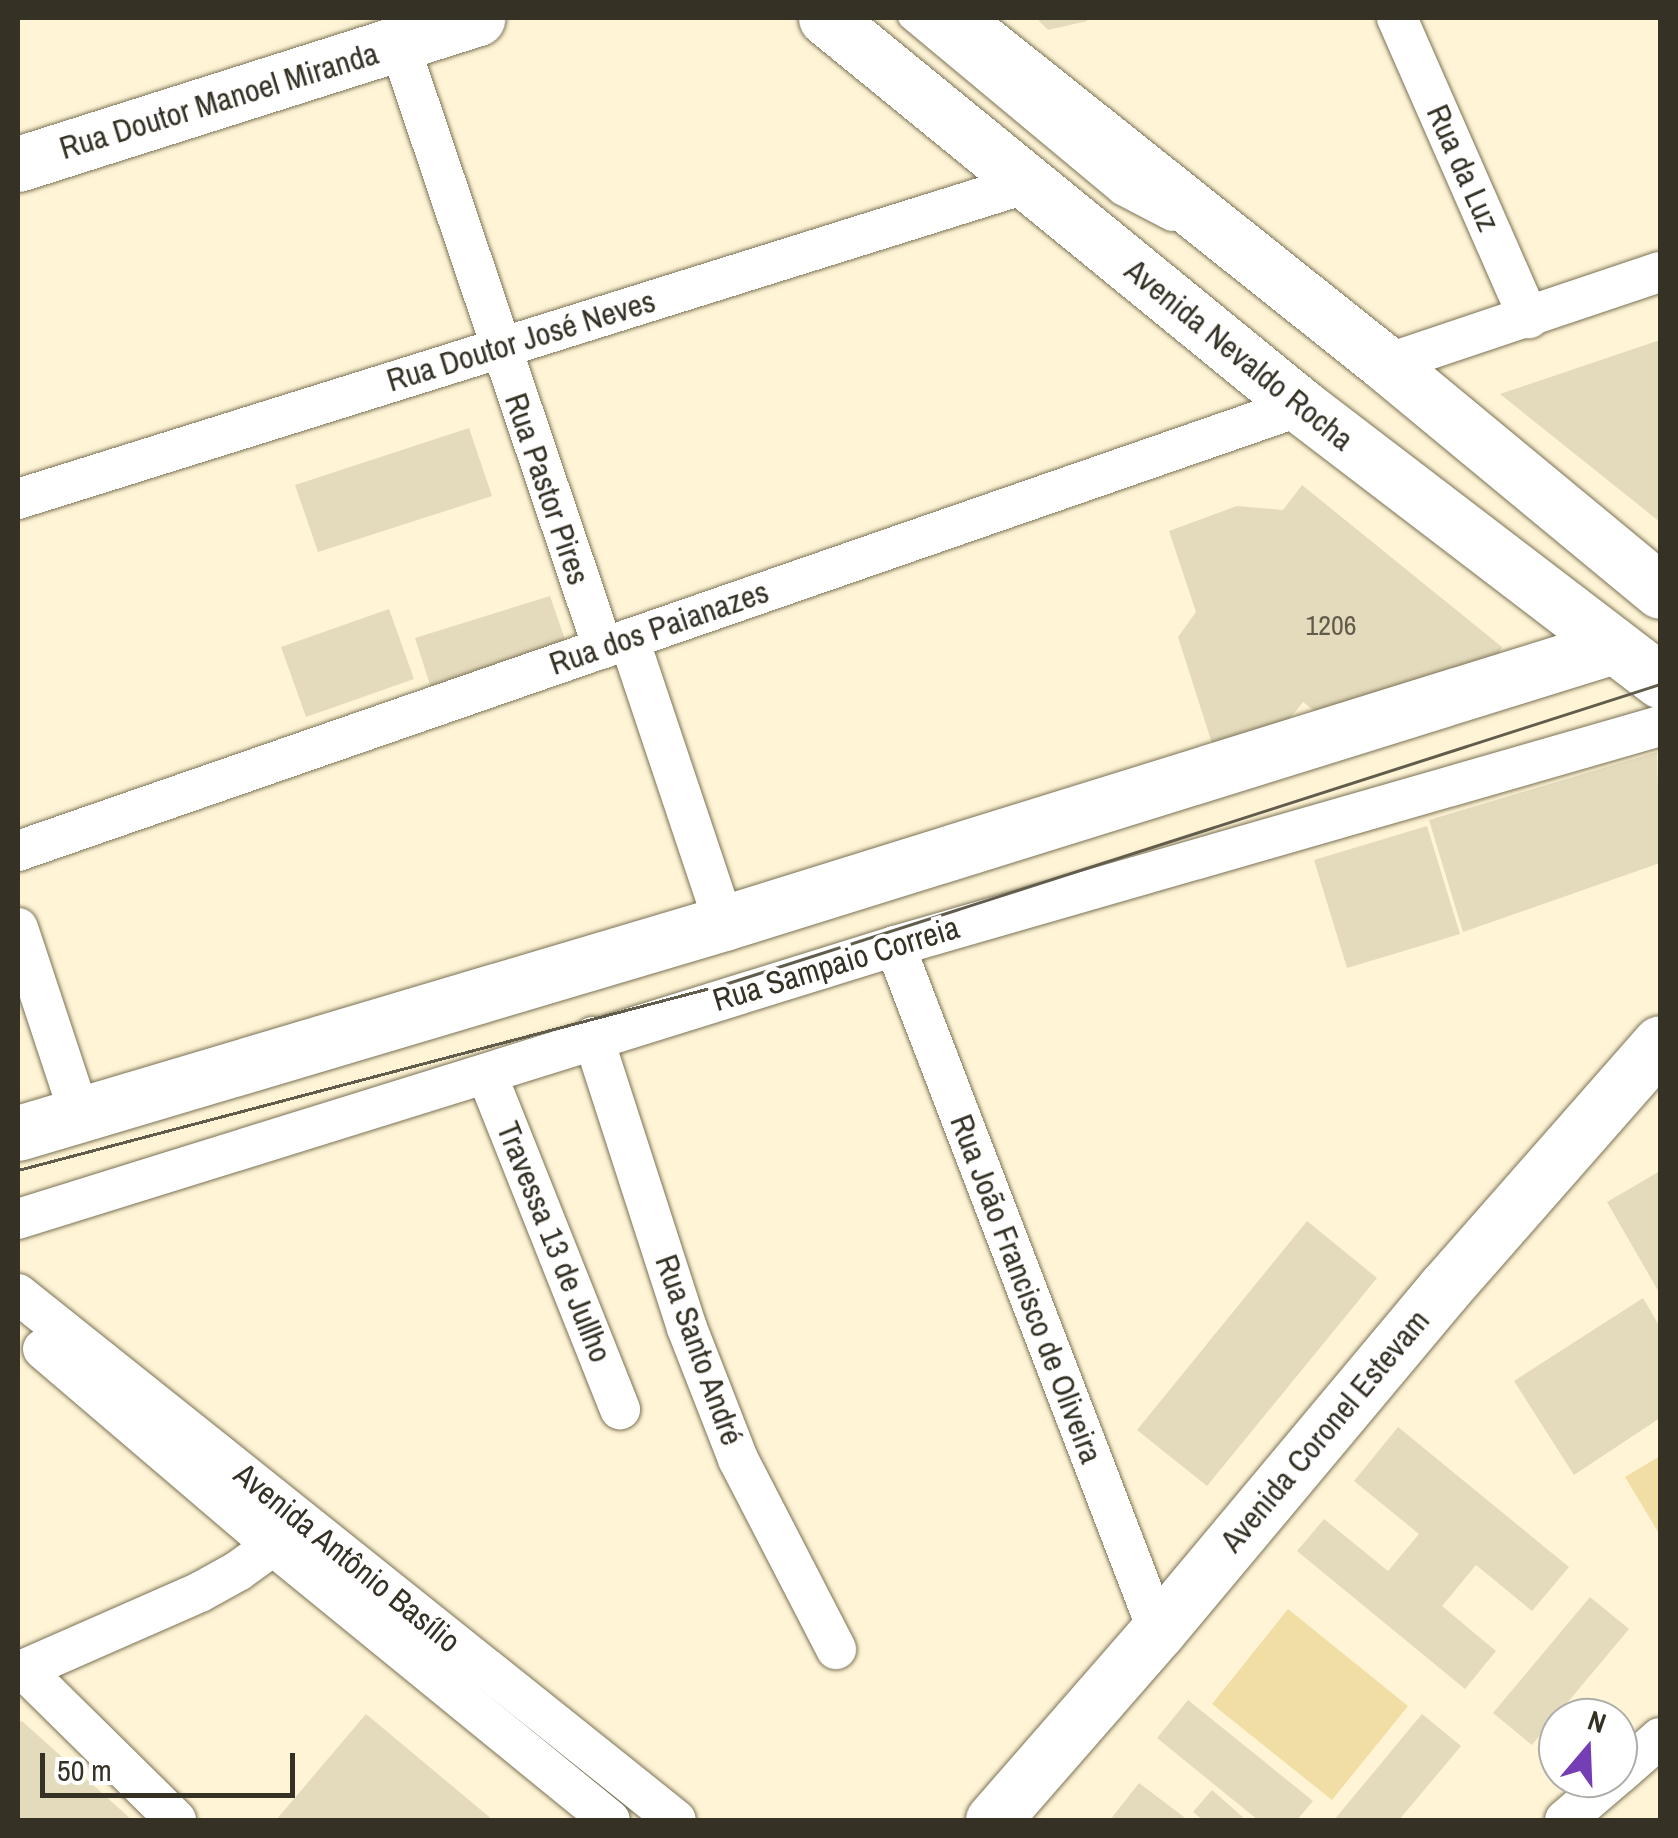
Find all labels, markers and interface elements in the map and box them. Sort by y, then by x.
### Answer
street label: Rua Doutor Manoel Miranda [55,34,383,168]
street label: Rua da Luz [1418,99,1508,237]
street label: Avenida Nevaldo Rocha [1117,251,1361,459]
street label: Rua Doutor José Neves [382,282,660,400]
street label: Rua Pastor Pires [496,388,598,590]
street label: Rua dos Paianazes [544,573,774,683]
house number: 1206 [1305,608,1357,642]
street label: Rua Sampaio Correia [708,908,964,1020]
street label: Rua João Francisco de Oliveira [942,1109,1110,1469]
street label: Travessa 13 de Jullho [488,1116,620,1368]
street label: Rua Santo André [647,1249,751,1451]
street label: Avenida Coronel Estevam [1212,1302,1438,1560]
street label: Avenida Antônio Basílio [226,1455,468,1661]
north arrow [1538,1698,1638,1798]
text: N [1583,1701,1611,1742]
scale bar [45,1733,300,1795]
text: 50 m [57,1750,112,1790]

